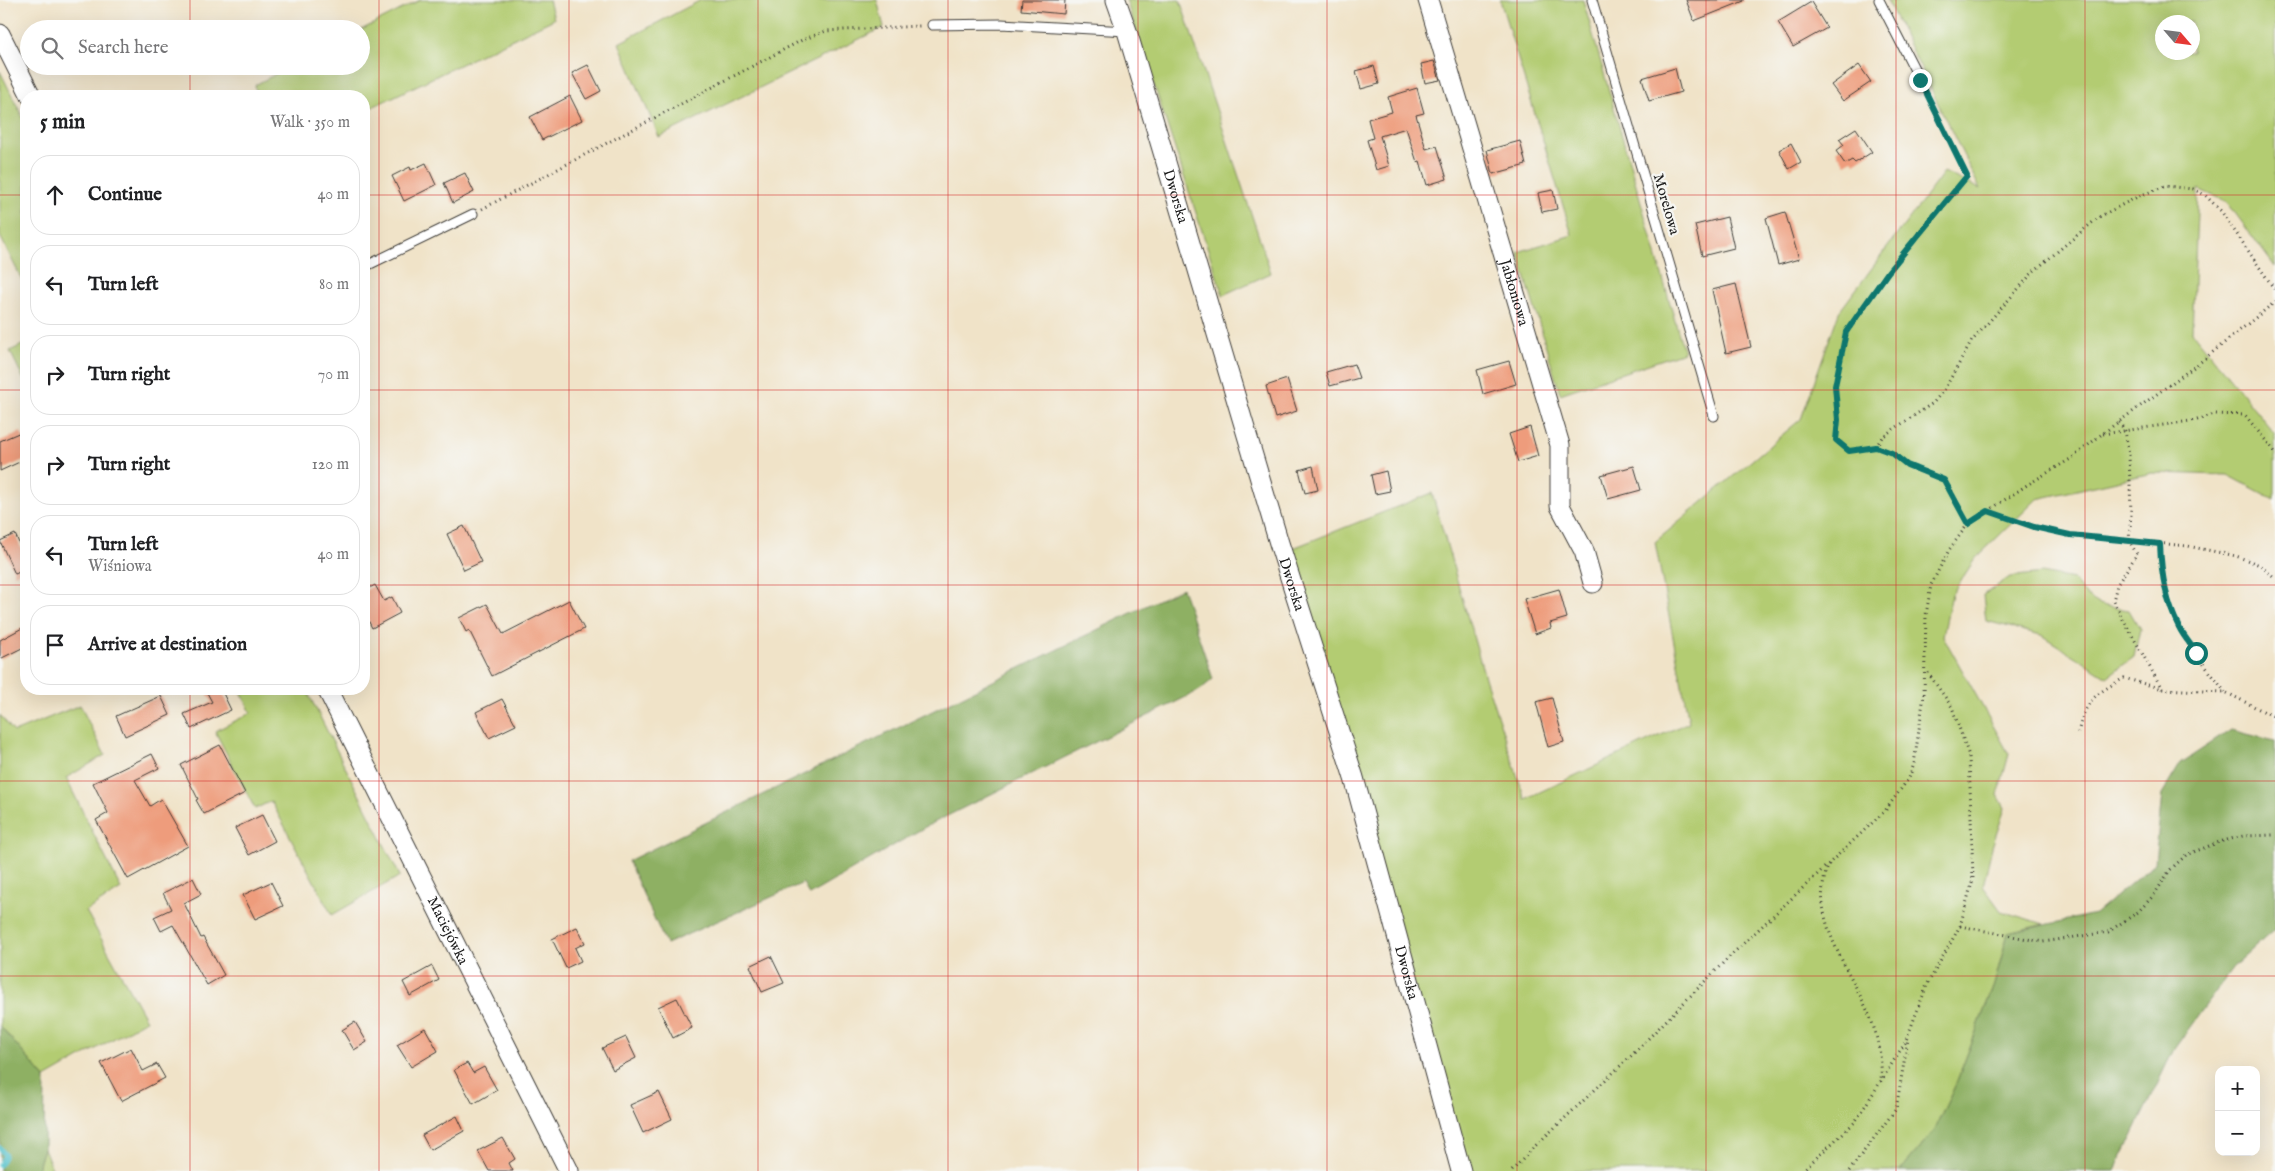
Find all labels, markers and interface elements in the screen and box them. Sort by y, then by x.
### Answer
north arrow [2155,15,2200,60]
search box [20,20,370,75]
icon: search [38,34,66,62]
text: Search here [78,36,169,60]
route end [1909,69,1932,92]
text: 5 min [40,109,85,136]
text: Walk · 350 m [270,113,350,133]
street label: Dworska [1159,167,1193,226]
street label: Morelowa [1649,171,1684,237]
icon: ahead [41,181,69,209]
text: Continue [88,183,162,207]
text: 40 m [317,185,349,205]
street label: Jabłoniowa [1495,255,1533,329]
icon: left [41,271,69,299]
text: Turn left [88,273,159,297]
text: 80 m [319,275,349,295]
icon: right [41,361,69,389]
text: Turn right [88,363,170,387]
text: 70 m [318,365,349,385]
icon: right [41,451,69,479]
text: Turn right [88,453,170,477]
text: 120 m [312,455,349,475]
text: Turn left [88,533,159,557]
icon: left [41,541,69,569]
text: 40 m [317,545,349,565]
street label: Dworska [1274,555,1309,614]
text: Wiśniowa [88,557,152,577]
icon: arrive [41,631,69,659]
text: Arrive at destination [88,633,247,657]
route start [2185,642,2208,665]
street label: Maciejówka [423,893,473,968]
street label: Dworska [1390,943,1423,1002]
map controls [2215,1066,2260,1156]
button: + [2215,1066,2260,1111]
button: − [2215,1111,2260,1156]

